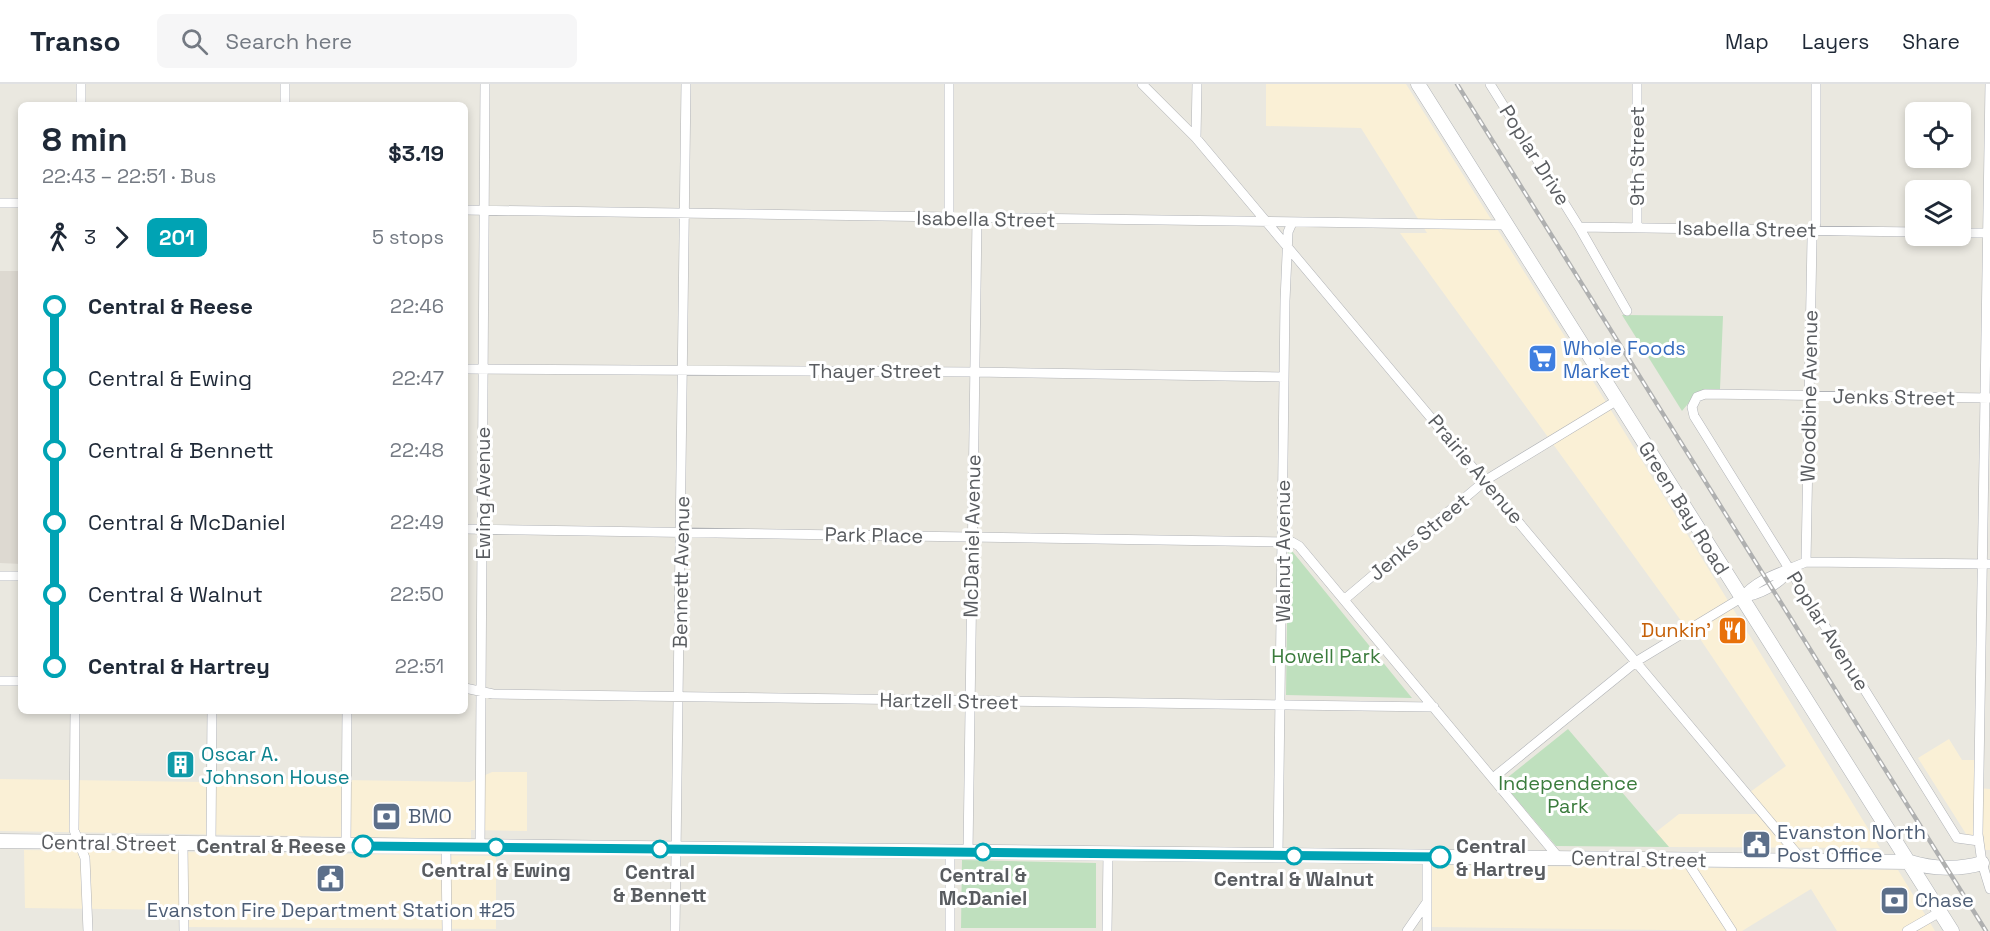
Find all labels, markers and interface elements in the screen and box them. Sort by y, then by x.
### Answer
search box [157,14,577,68]
text: Transo [30,23,121,59]
icon: search [178,25,211,58]
text: Search here [226,27,352,55]
text: Map [1725,28,1769,55]
text: Layers [1802,28,1869,55]
text: Share [1902,28,1960,55]
street label: Poplar Drive [1494,100,1576,210]
map controls [1905,102,1971,246]
button: locate [1905,102,1971,168]
street label: 9th Street [1624,106,1650,206]
text: 8 min [42,119,127,161]
text: $3.19 [388,139,444,167]
text: 22:43 – 22:51 · Bus [42,163,216,189]
button: layers [1905,180,1971,246]
street label: Isabella Street [916,205,1056,233]
street label: Isabella Street [1677,215,1817,243]
icon: walk [42,221,75,254]
icon: forward [105,221,138,254]
text: 3 [84,224,96,250]
text: 201 [159,224,195,251]
text: 5 stops [372,224,444,250]
text: Central & Reese [88,292,253,320]
text: 22:46 [390,293,444,319]
street label: Woodbine Avenue [1794,310,1824,482]
place label: Whole Foods Market [1563,335,1686,384]
supermarket icon: Whole Foods Market [1526,343,1558,375]
street label: Thayer Street [808,358,942,384]
text: Central & Ewing [88,364,252,392]
text: 22:47 [392,365,444,391]
street label: Jenks Street [1832,383,1956,411]
street label: Prairie Avenue [1423,409,1529,529]
street label: Ewing Avenue [470,427,496,559]
text: Central & Bennett [88,436,274,464]
street label: Green Bay Road [1633,436,1735,580]
text: 22:48 [390,437,444,463]
street label: McDaniel Avenue [958,454,986,618]
street label: Walnut Avenue [1270,480,1296,622]
street label: Jenks Street [1364,488,1474,586]
street label: Bennett Avenue [667,495,695,649]
text: Central & McDaniel [88,508,286,536]
text: 22:49 [390,509,444,535]
street label: Park Place [824,521,924,549]
street label: Poplar Avenue [1781,566,1875,696]
text: Central & Walnut [88,580,263,608]
text: 22:50 [390,581,444,607]
restaurant icon: Dunkin' [1716,614,1748,646]
place label: Dunkin' [1641,617,1711,643]
park label: Howell Park [1271,643,1381,669]
text: Central & Hartrey [88,652,270,680]
text: 22:51 [395,653,444,679]
street label: Hartzell Street [879,687,1019,715]
place label: Oscar A. Johnson House [201,741,350,790]
building icon: Oscar A. Johnson House [164,749,196,781]
park label: Independence Park [1498,770,1638,819]
bank icon: BMO [371,800,403,832]
place label: BMO [408,803,452,829]
place label: Evanston North Post Office [1777,819,1926,868]
public building icon: Evanston North Post Office [1740,828,1772,860]
street label: Central Street [41,829,177,857]
place label: Central & Reese [196,833,346,859]
place label: Central & Hartrey [1456,833,1546,882]
marker: Central & Reese [352,835,374,857]
marker: Central & Ewing [487,838,505,856]
marker: Central & Bennett [651,840,669,858]
marker: Central & McDaniel [974,843,992,861]
street label: Central Street [1571,845,1707,873]
marker: Central & Hartrey [1429,846,1451,868]
marker: Central & Walnut [1285,847,1303,865]
place label: Central & Ewing [421,857,571,883]
place label: Central & Bennett [613,859,707,908]
place label: Central & McDaniel [939,862,1027,911]
public building icon: Evanston Fire Department Station #25 [315,863,347,895]
place label: Central & Walnut [1214,866,1374,892]
bank icon: Chase [1878,884,1910,916]
place label: Chase [1915,887,1974,913]
place label: Evanston Fire Department Station #25 [147,897,515,923]

